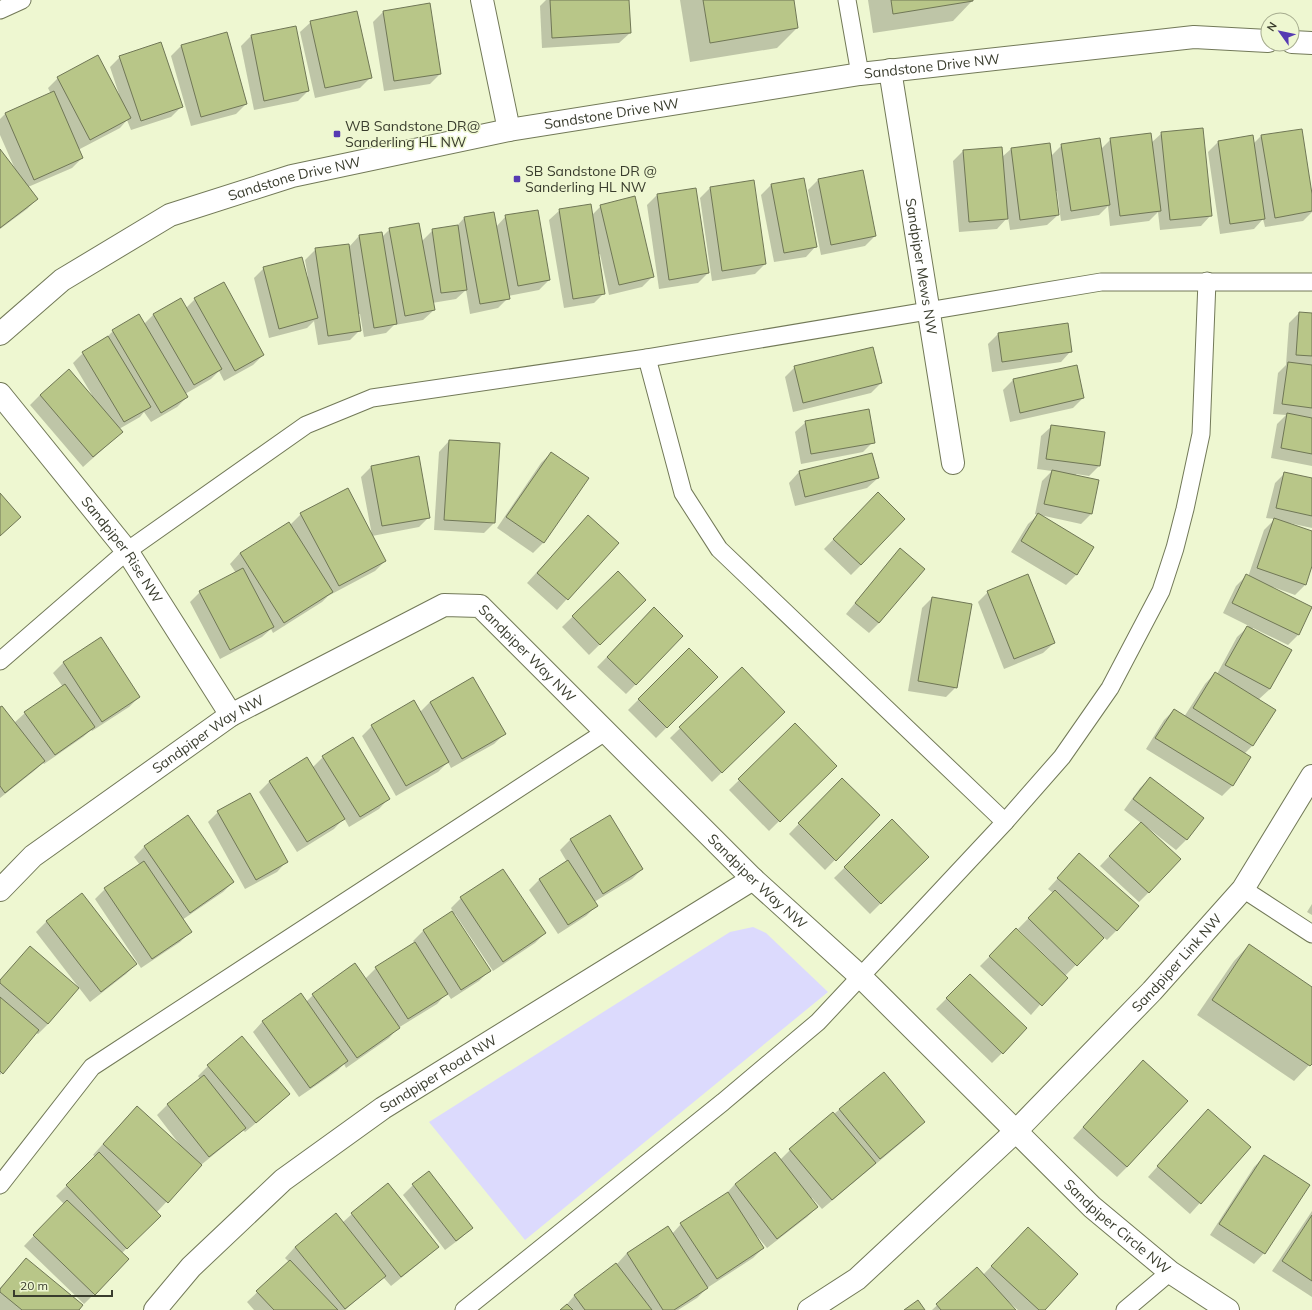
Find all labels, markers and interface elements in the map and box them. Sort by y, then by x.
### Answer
north arrow [1260,12,1300,52]
text: N [1263,19,1280,34]
street label: Sandstone Drive NW [863,50,1001,82]
street label: Sandstone Drive NW [543,94,681,133]
place label: WB Sandstone DR@ Sanderling HL NW [345,117,480,151]
marker: WB Sandstone DR@ Sanderling HL NW [332,129,342,139]
street label: Sandstone Drive NW [226,153,363,205]
place label: SB Sandstone DR @ Sanderling HL NW [525,162,657,196]
marker: SB Sandstone DR @ Sanderling HL NW [512,174,522,184]
street label: Sandpiper Mews NW [902,197,941,337]
street label: Sandpiper Rise NW [77,493,167,607]
street label: Sandpiper Way NW [475,601,580,706]
street label: Sandpiper Way NW [149,690,267,777]
street label: Sandpiper Way NW [704,830,811,933]
street label: Sandpiper Link NW [1128,910,1226,1016]
street label: Sandpiper Road NW [376,1031,501,1117]
street label: Sandpiper Circle NW [1060,1175,1175,1278]
scale bar [14,1272,112,1298]
text: 20 m [20,1278,48,1293]

